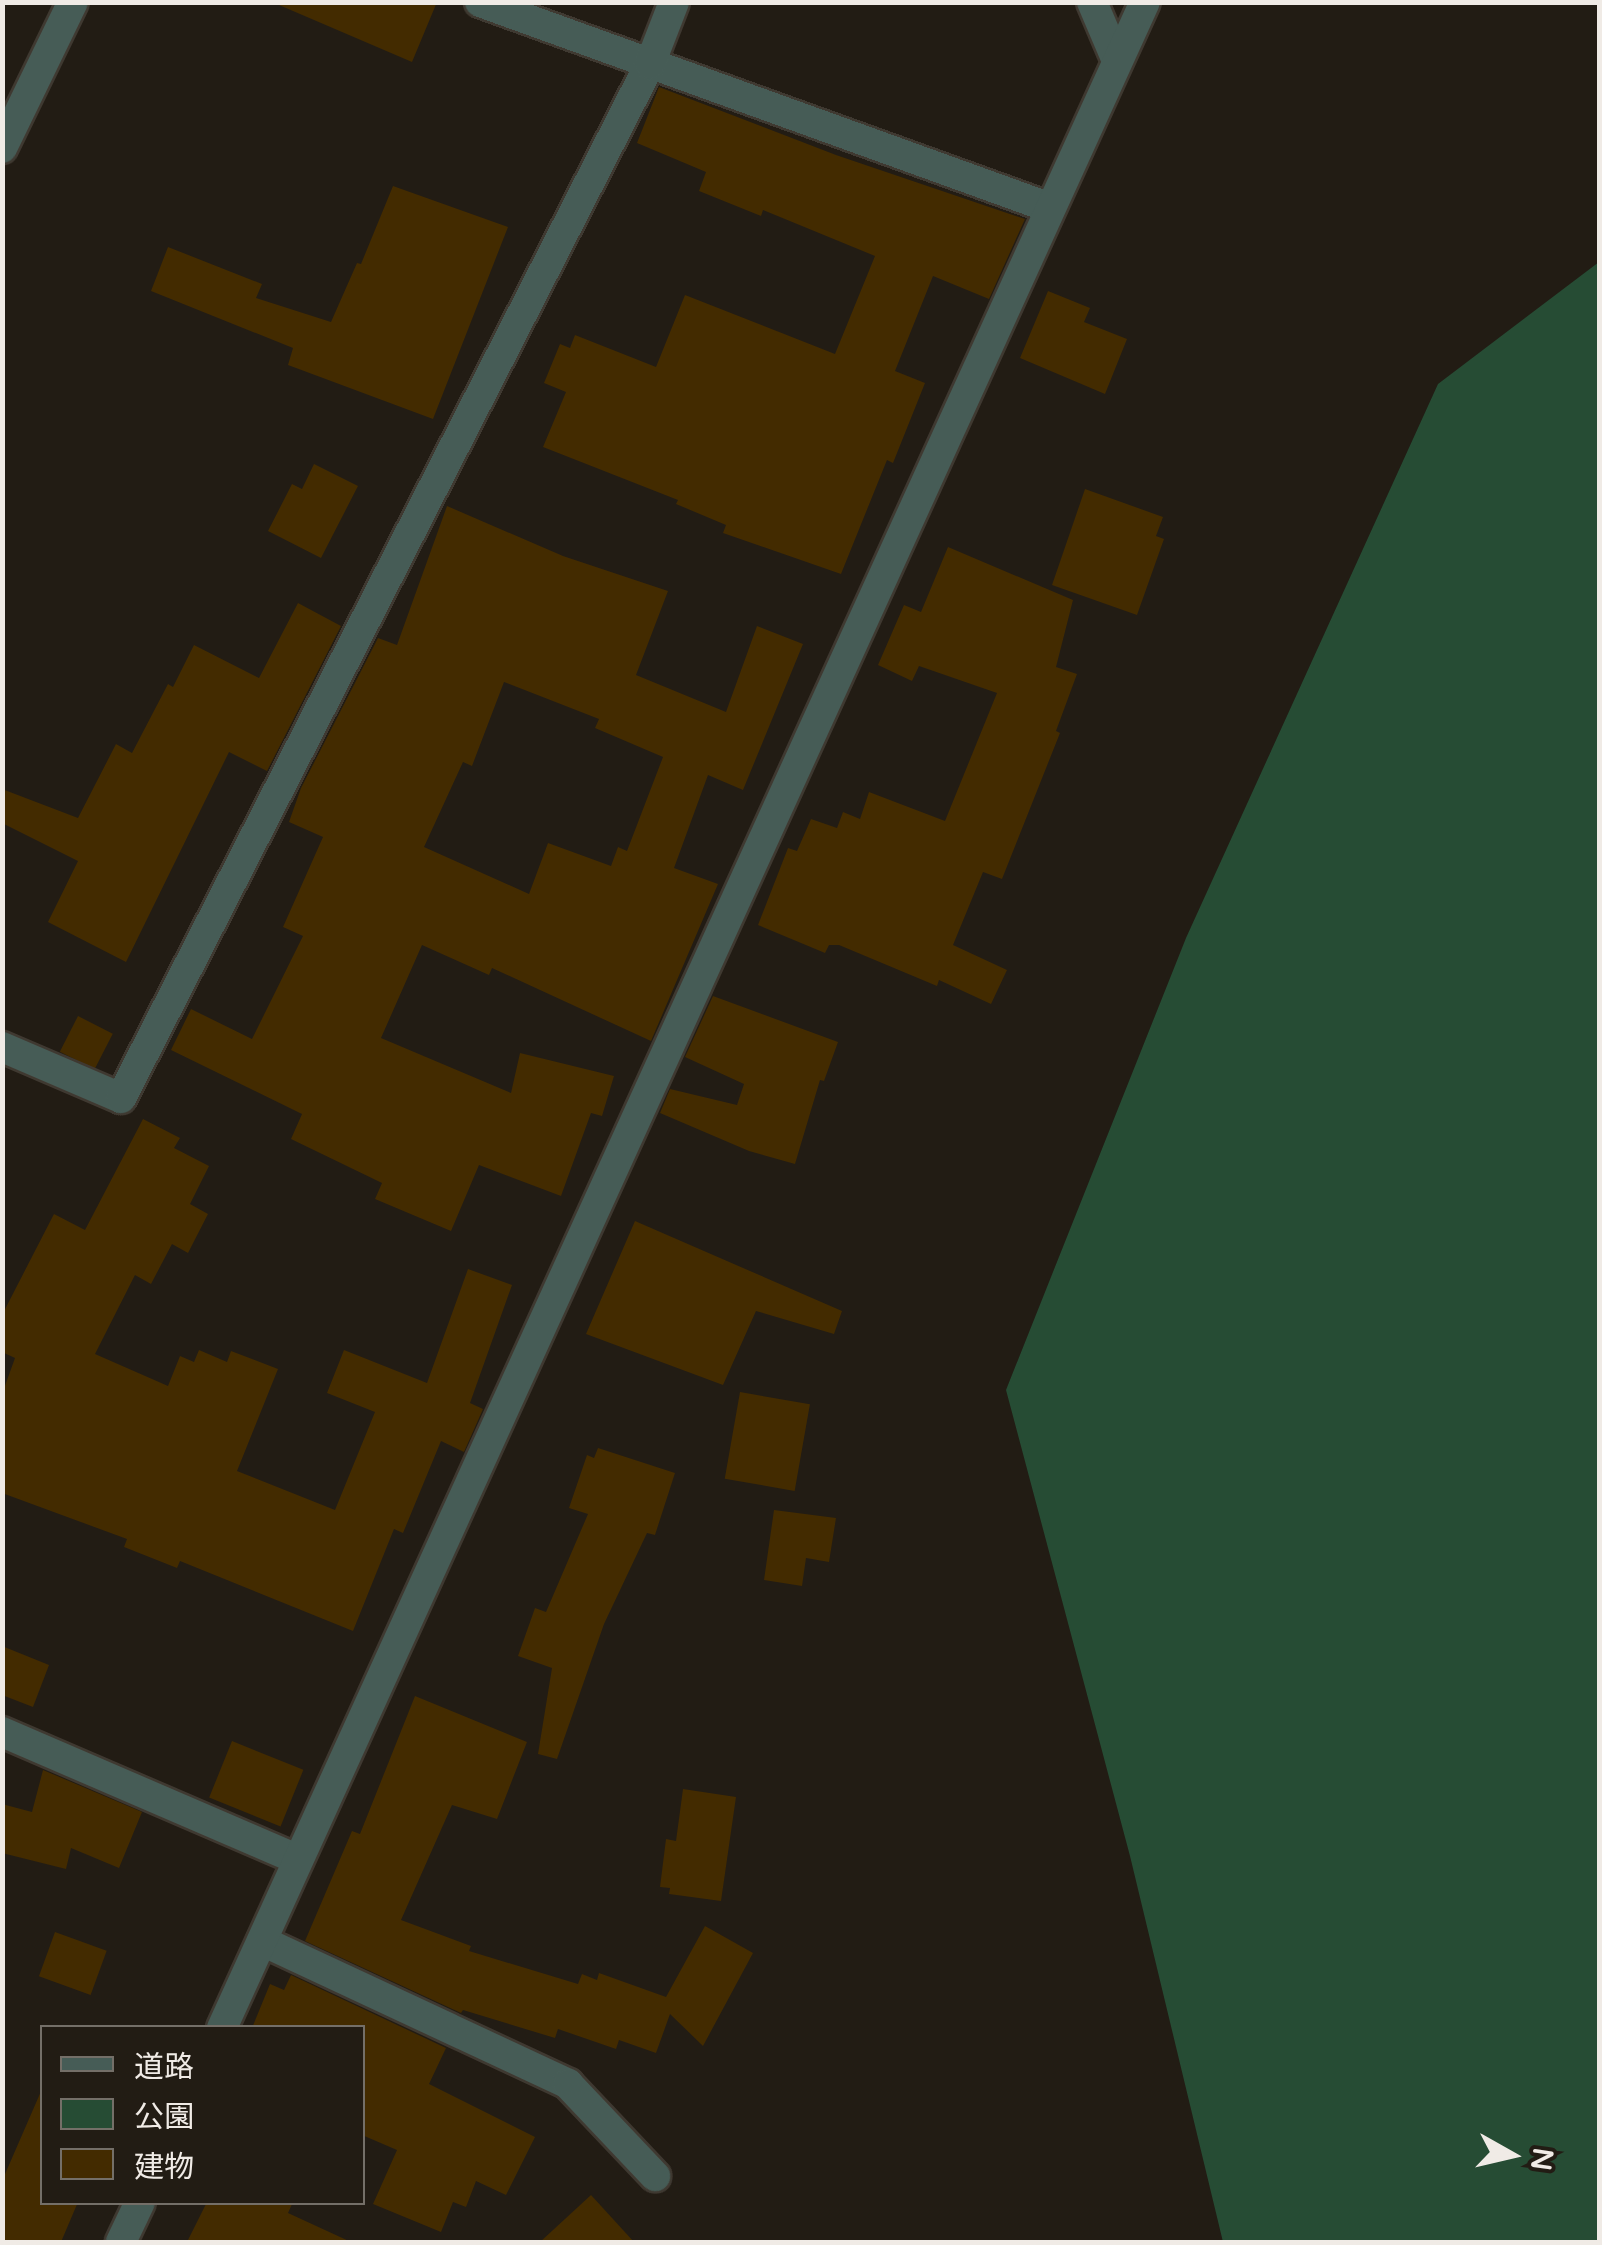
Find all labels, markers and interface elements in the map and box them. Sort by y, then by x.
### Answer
legend [40,2025,365,2205]
text: 道路 [134,2049,194,2086]
text: 公園 [134,2099,194,2136]
north arrow [1462,2105,1562,2205]
text: N [1523,2146,1560,2173]
text: 建物 [134,2149,194,2186]

